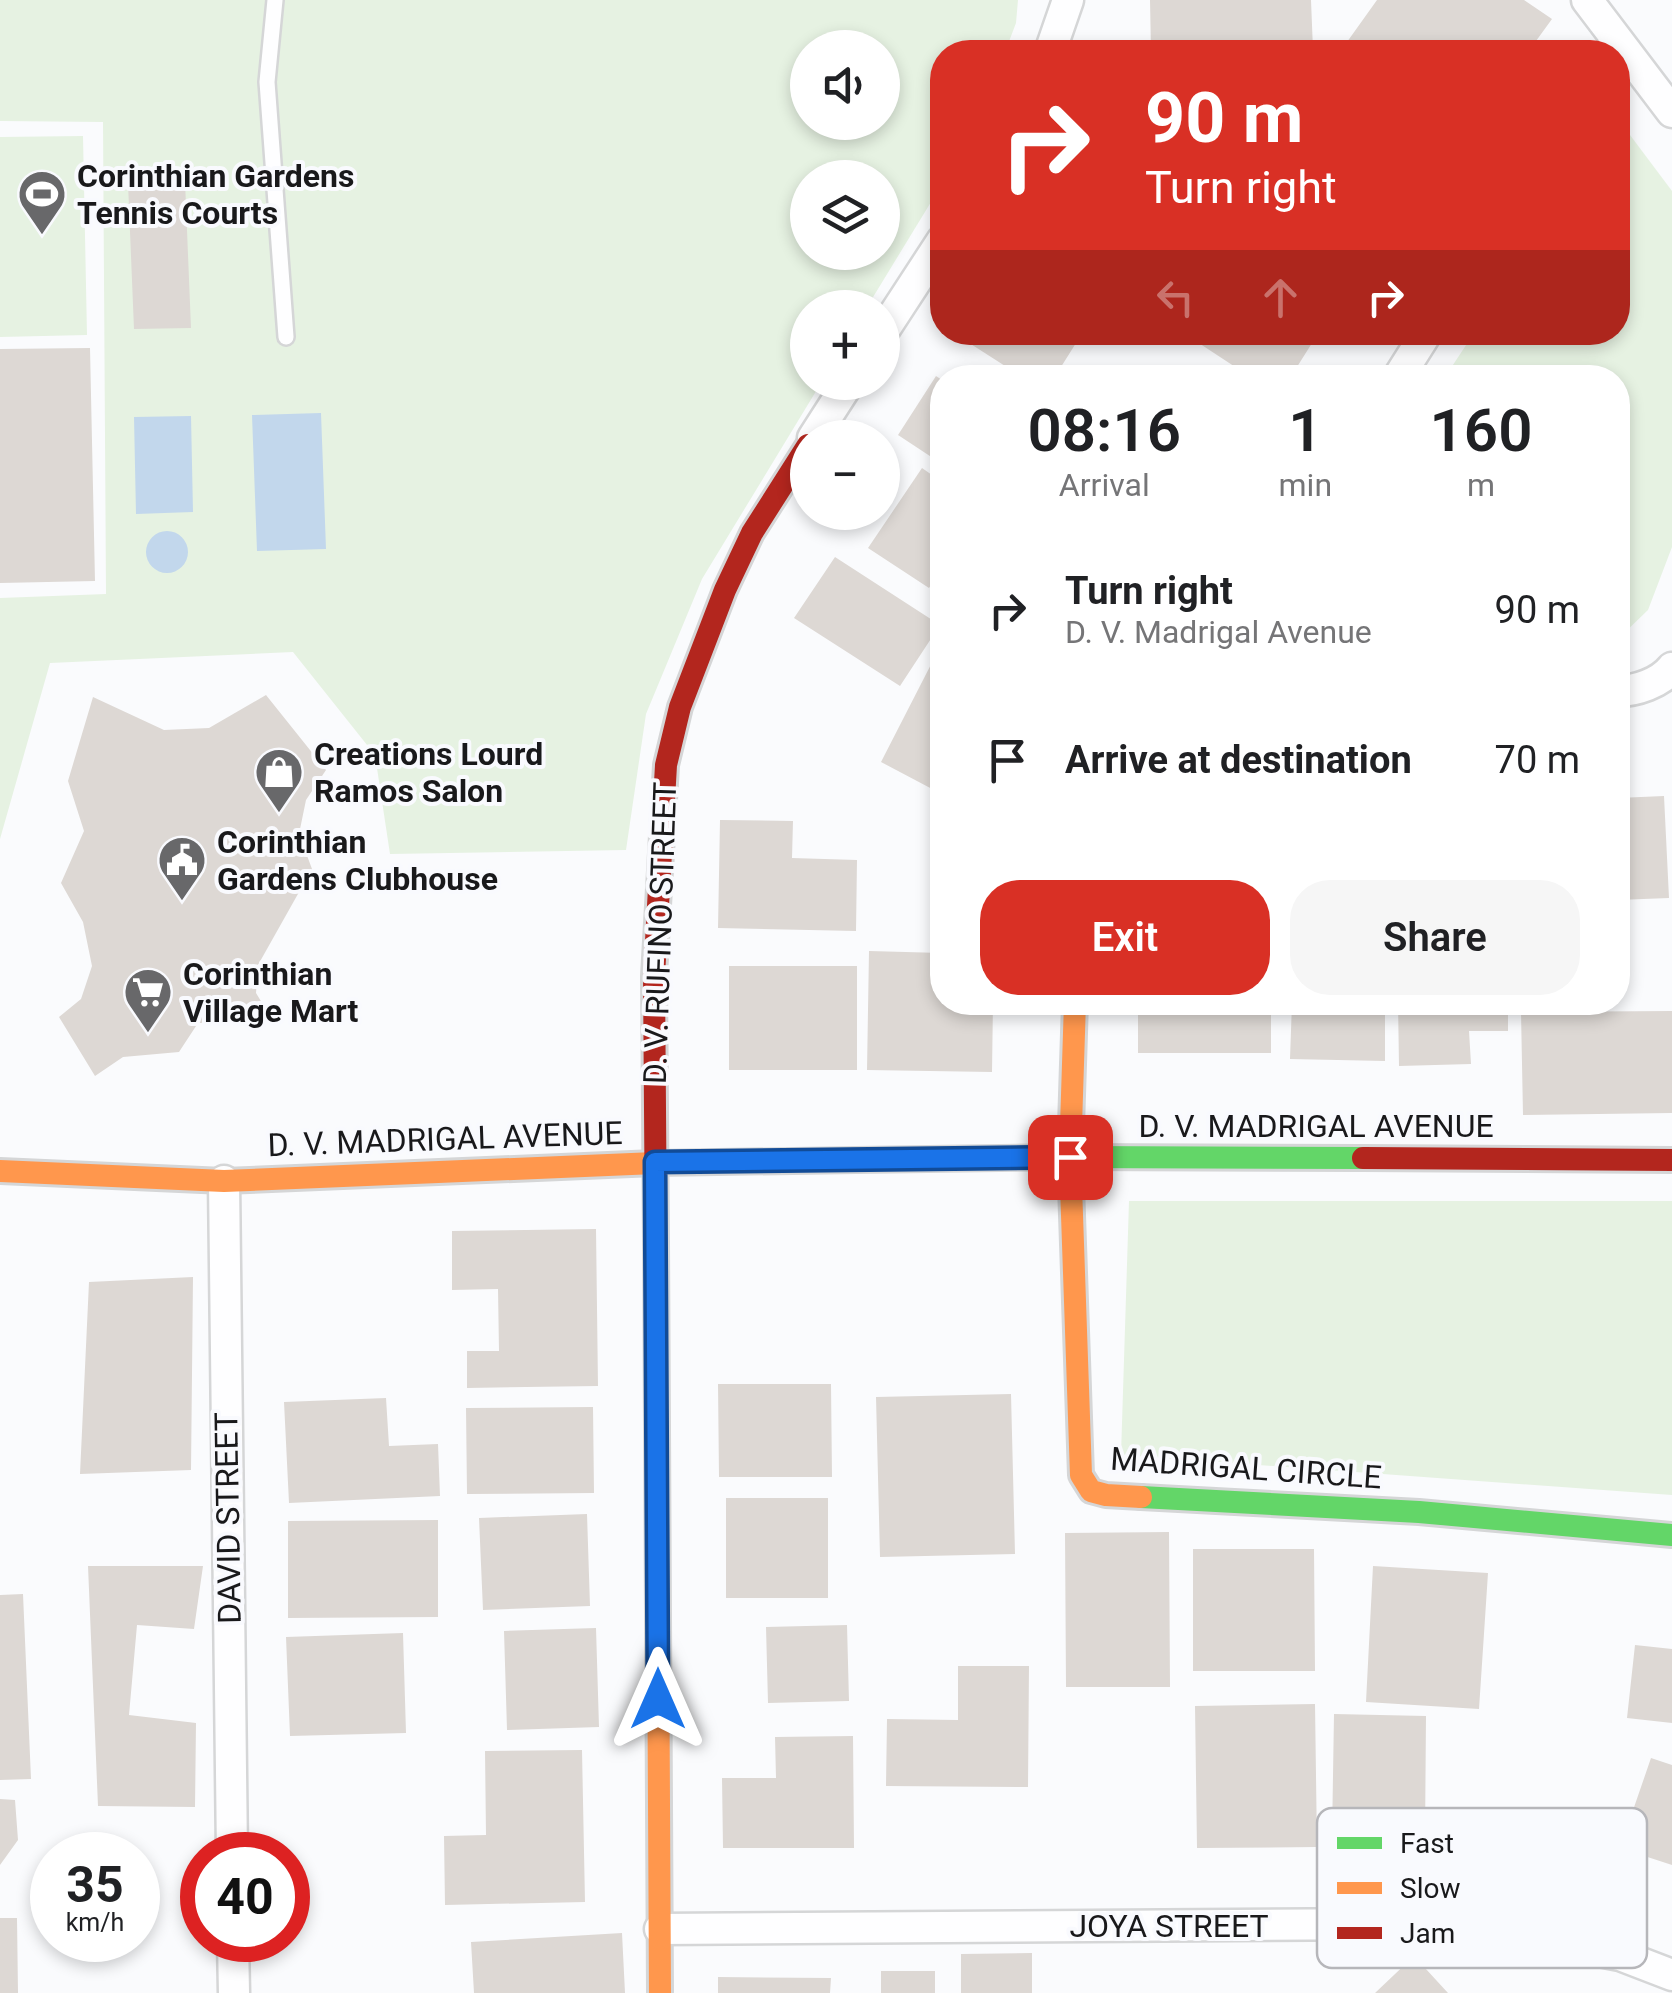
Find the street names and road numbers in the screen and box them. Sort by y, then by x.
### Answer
street label: D. V. RUFINO STREET [636,781,684,1085]
street label: D. V. MADRIGAL AVENUE [1138,1107,1494,1145]
street label: D. V. MADRIGAL AVENUE [267,1114,623,1164]
street label: DAVID STREET [207,1412,249,1624]
street label: MADRIGAL CIRCLE [1109,1440,1383,1496]
street label: JOYA STREET [1069,1907,1269,1945]

